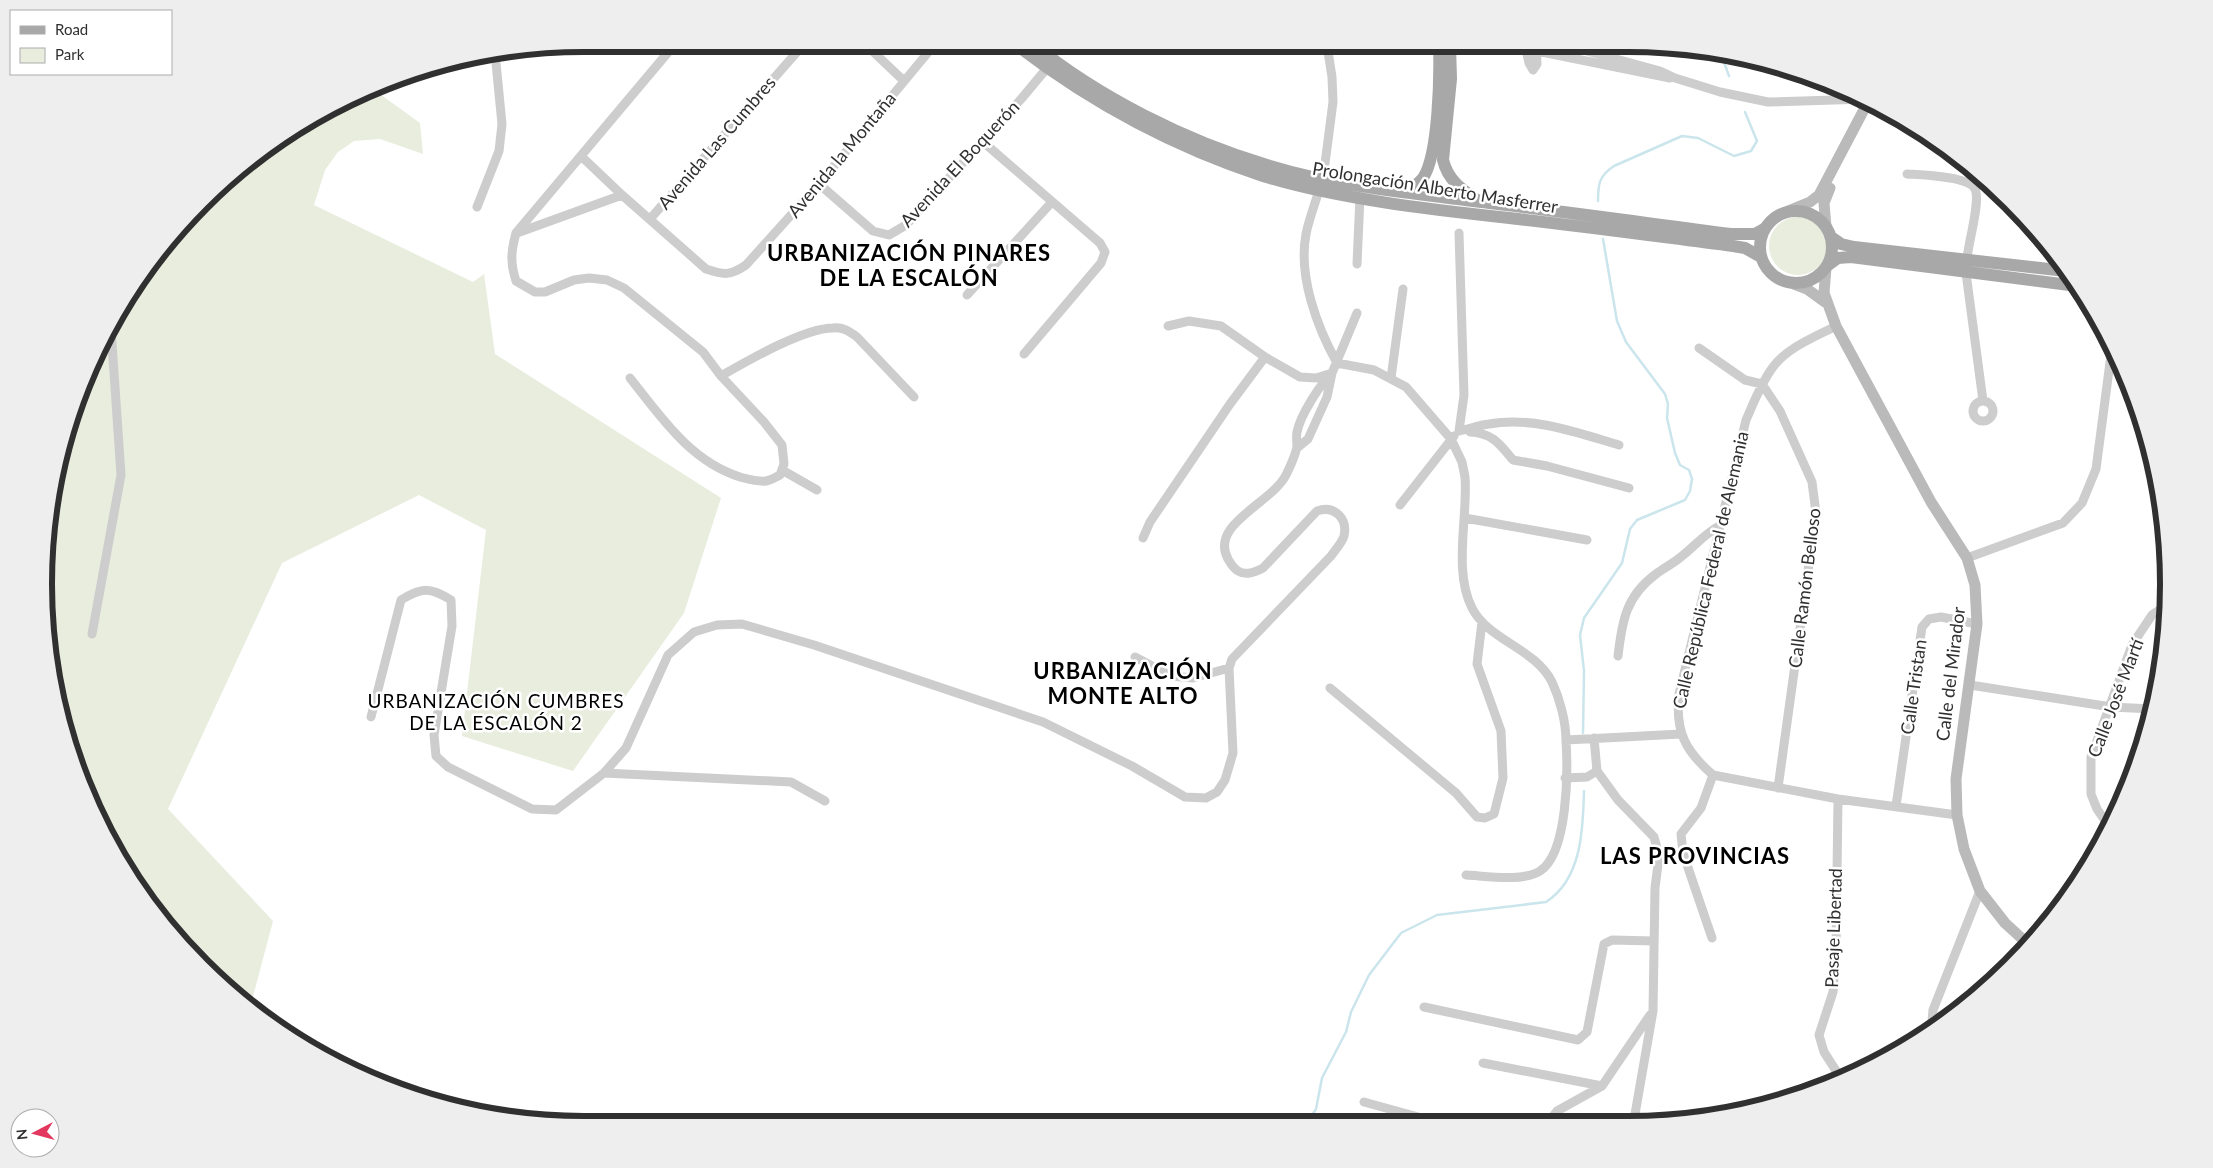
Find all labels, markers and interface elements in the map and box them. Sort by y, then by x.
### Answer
legend [10,10,172,75]
text: Road [55,20,88,38]
text: Park [55,45,85,63]
street label: Avenida Las Cumbres [653,71,780,213]
street label: Avenida la Montaña [782,87,900,221]
street label: Avenida El Boquerón [895,96,1024,231]
street label: Prolongación Alberto Masferrer [1311,157,1560,217]
district label: URBANIZACIÓN PINARES DE LA ESCALÓN [767,239,1051,291]
street label: Calle República Federal de Alemania [1667,429,1753,711]
street label: Calle Ramón Belloso [1783,507,1825,669]
street label: Calle del Mirador [1931,605,1969,742]
street label: Calle José Martí [2082,634,2148,760]
street label: Calle Tristan [1895,638,1931,736]
district label: URBANIZACIÓN MONTE ALTO [1033,657,1213,709]
district label: URBANIZACIÓN CUMBRES DE LA ESCALÓN 2 [368,689,624,734]
district label: LAS PROVINCIAS [1600,842,1790,869]
street label: Pasaje Libertad [1820,868,1846,988]
north arrow [10,1108,60,1158]
text: N [13,1128,31,1141]

